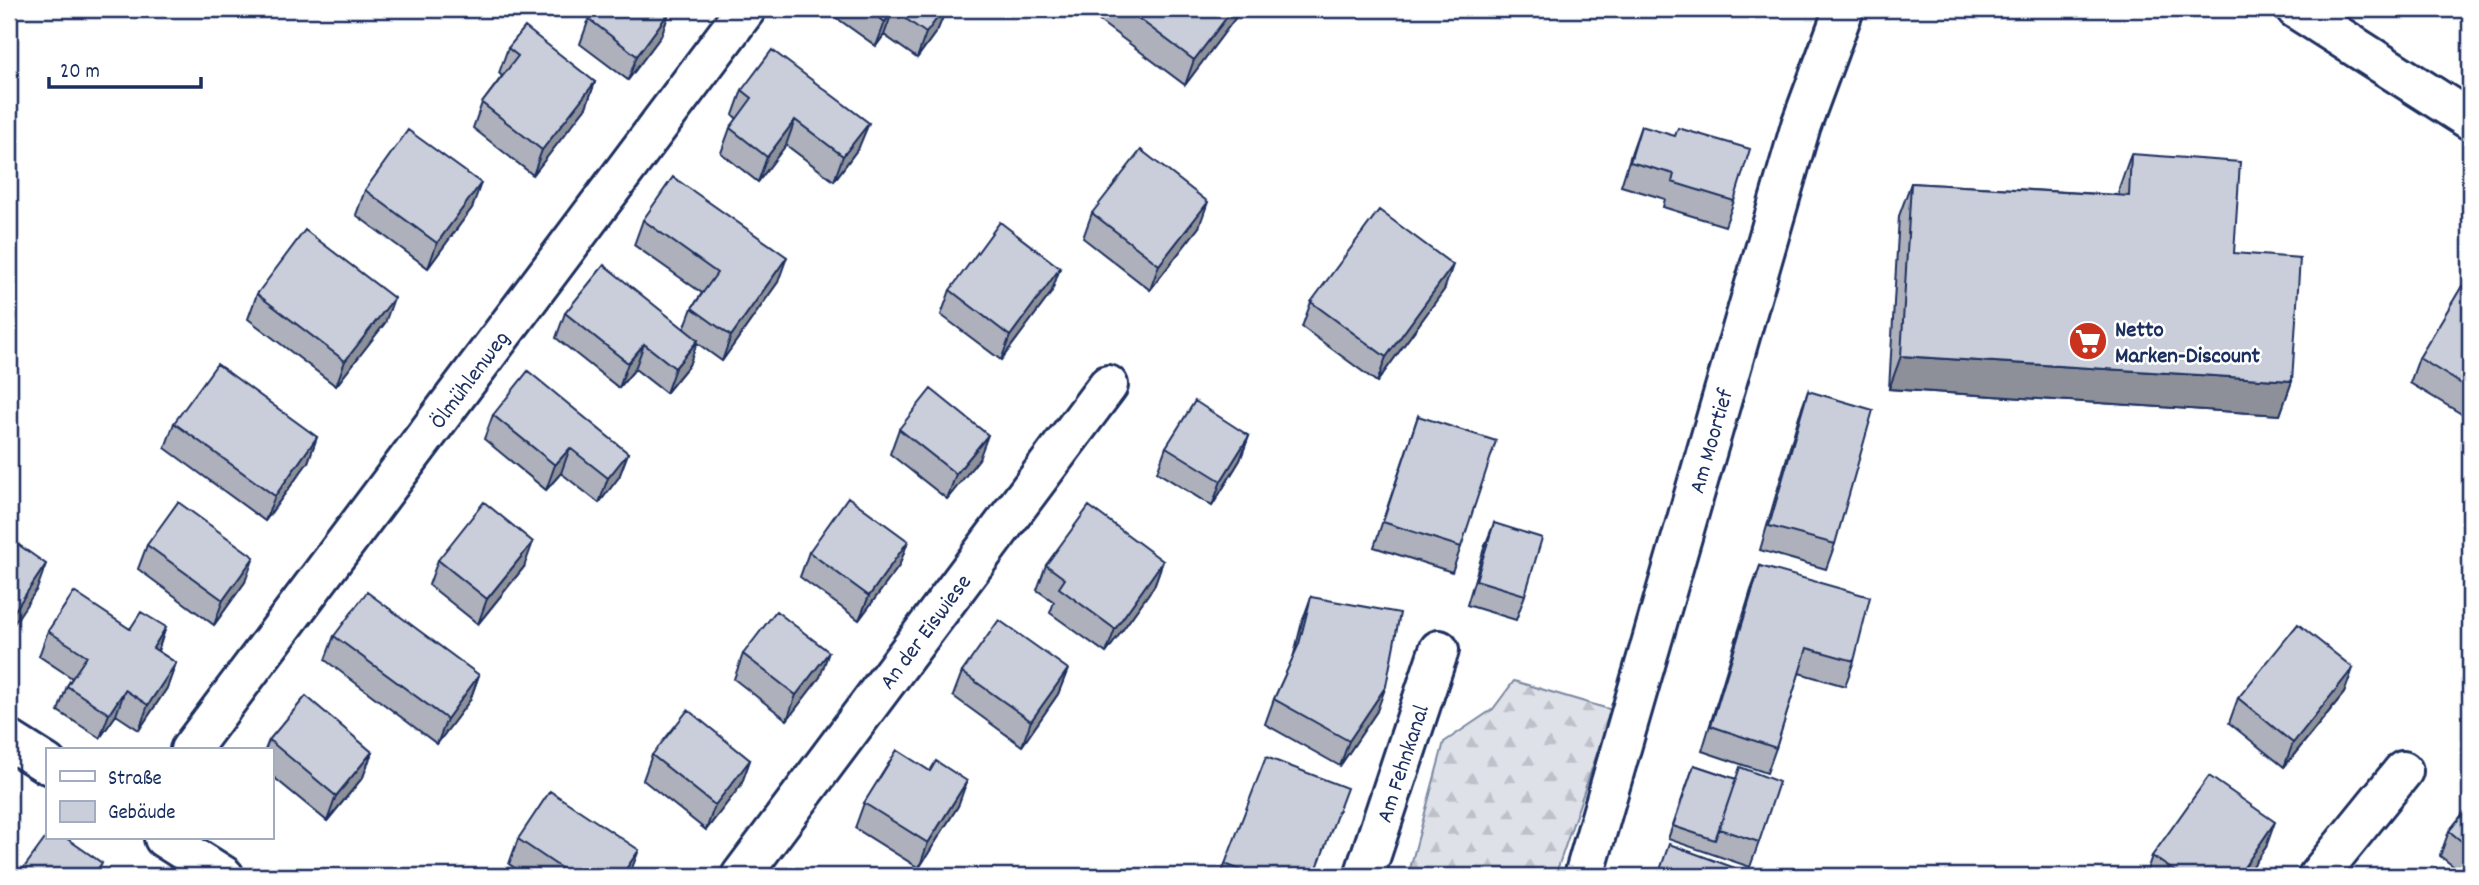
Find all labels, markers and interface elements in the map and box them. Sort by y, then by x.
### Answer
scale bar [49,46,201,90]
text: 20 m [60,58,100,88]
place label: Netto Marken-Discount [2115,315,2261,374]
supermarket icon: Netto Marken-Discount [2067,320,2109,362]
street label: Ölmühlenweg [423,325,519,437]
street label: Am Moortief [1682,385,1744,498]
street label: An der Eiswiese [873,568,981,698]
street label: Am Fehnkanal [1370,700,1440,827]
legend [46,748,273,840]
text: Straße [108,765,162,795]
text: Gebäude [108,799,176,829]

